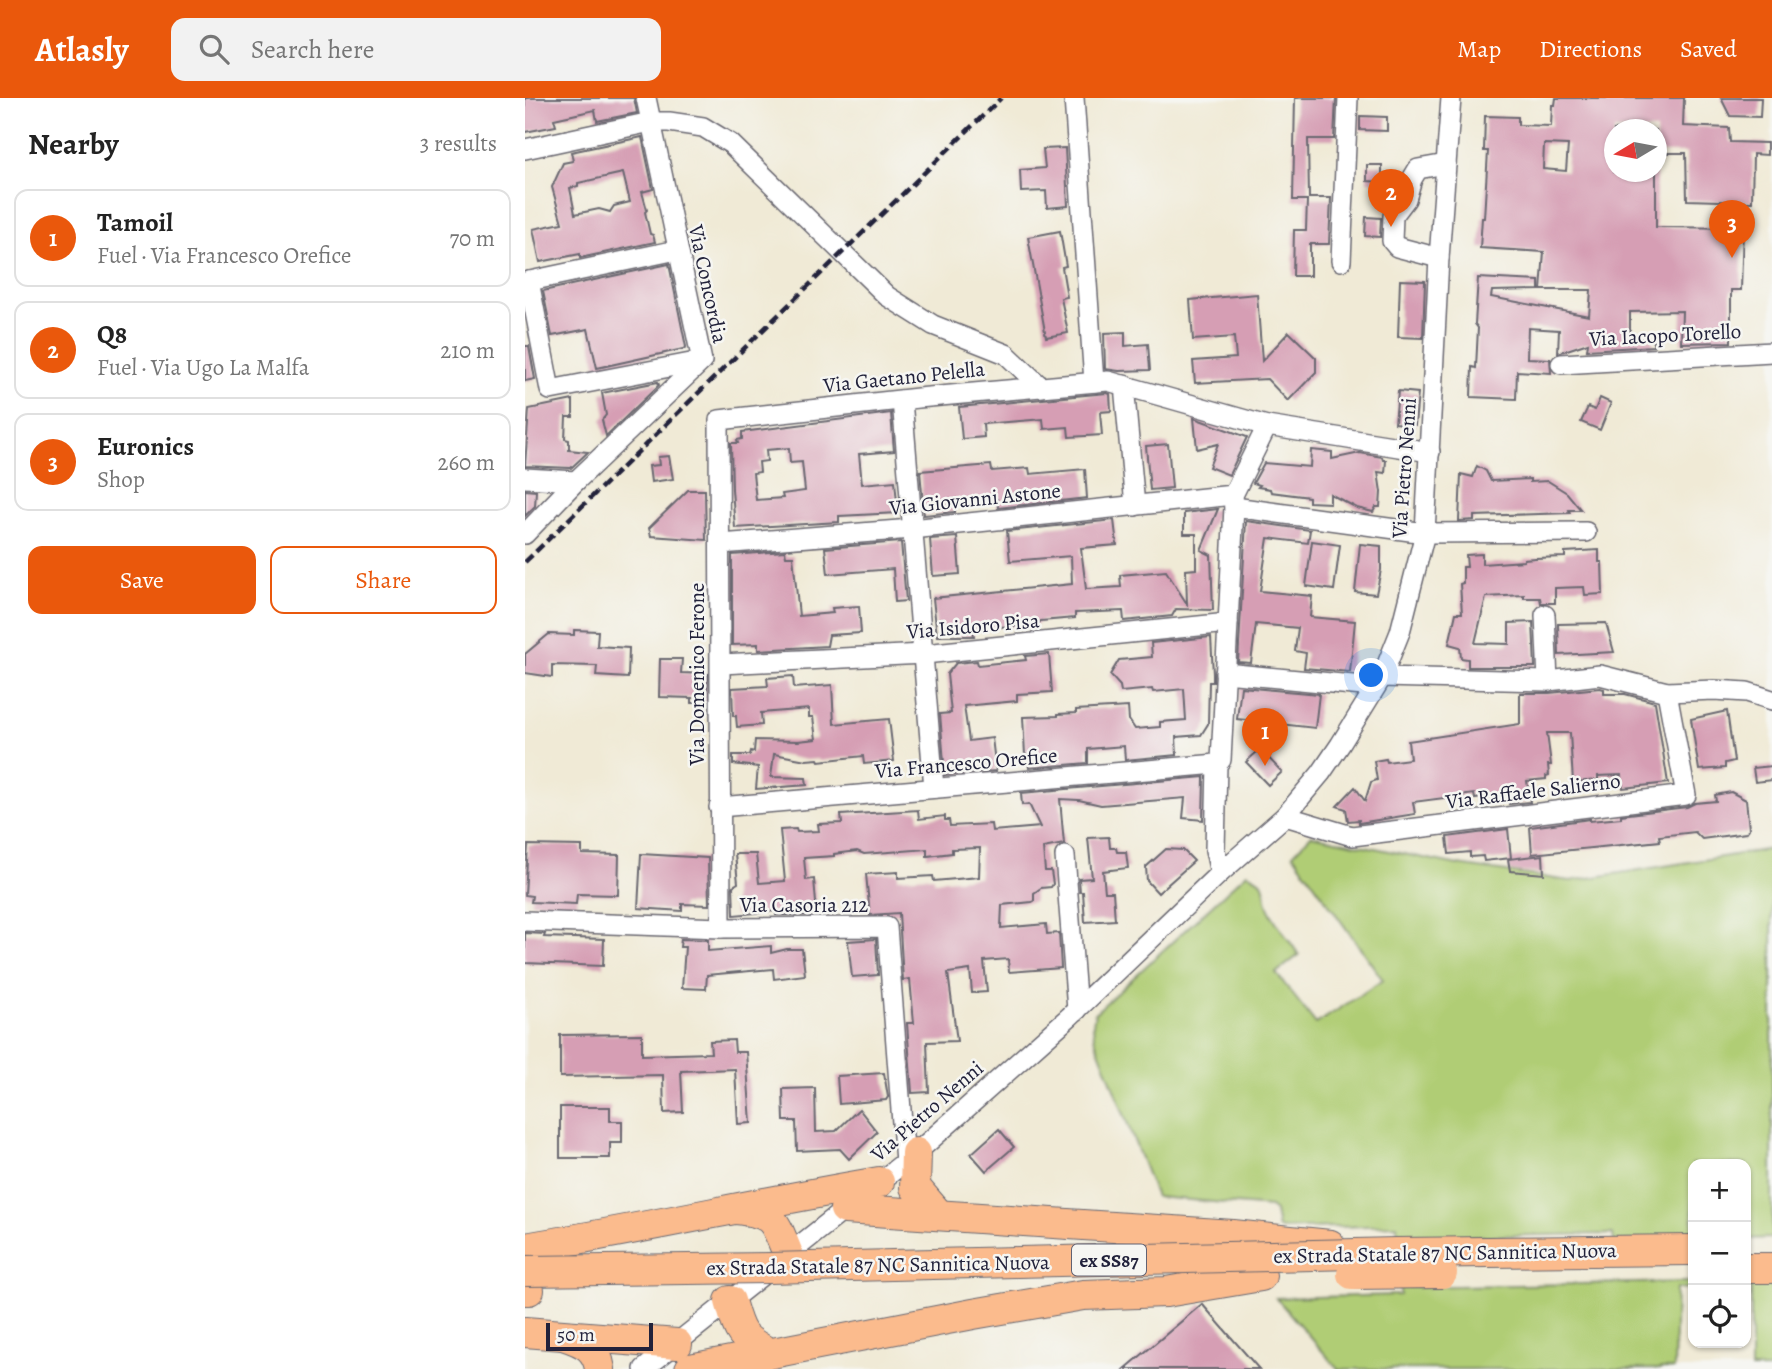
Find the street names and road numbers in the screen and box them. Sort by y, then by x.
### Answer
street label: Via Concordia [682,221,734,346]
street label: Via Iacopo Torello [1587,317,1742,353]
street label: Via Gaetano Pelella [821,355,986,400]
street label: Via Pietro Nenni [1385,397,1423,540]
street label: Via Giovanni Astone [887,476,1062,522]
street label: Via Domenico Ferone [683,583,711,767]
street label: Via Isidoro Pisa [905,606,1041,646]
street label: Via Francesco Orefice [873,741,1058,785]
street label: Via Raffaele Salierno [1443,766,1622,816]
street label: Via Casoria 212 [739,891,868,919]
street label: Via Pietro Nenni [864,1054,989,1168]
street label: ex Strada Statale 87 NC Sannitica Nuova [1273,1236,1617,1270]
road number: ex SS87 [1072,1244,1146,1276]
street label: ex Strada Statale 87 NC Sannitica Nuova [706,1248,1050,1282]

